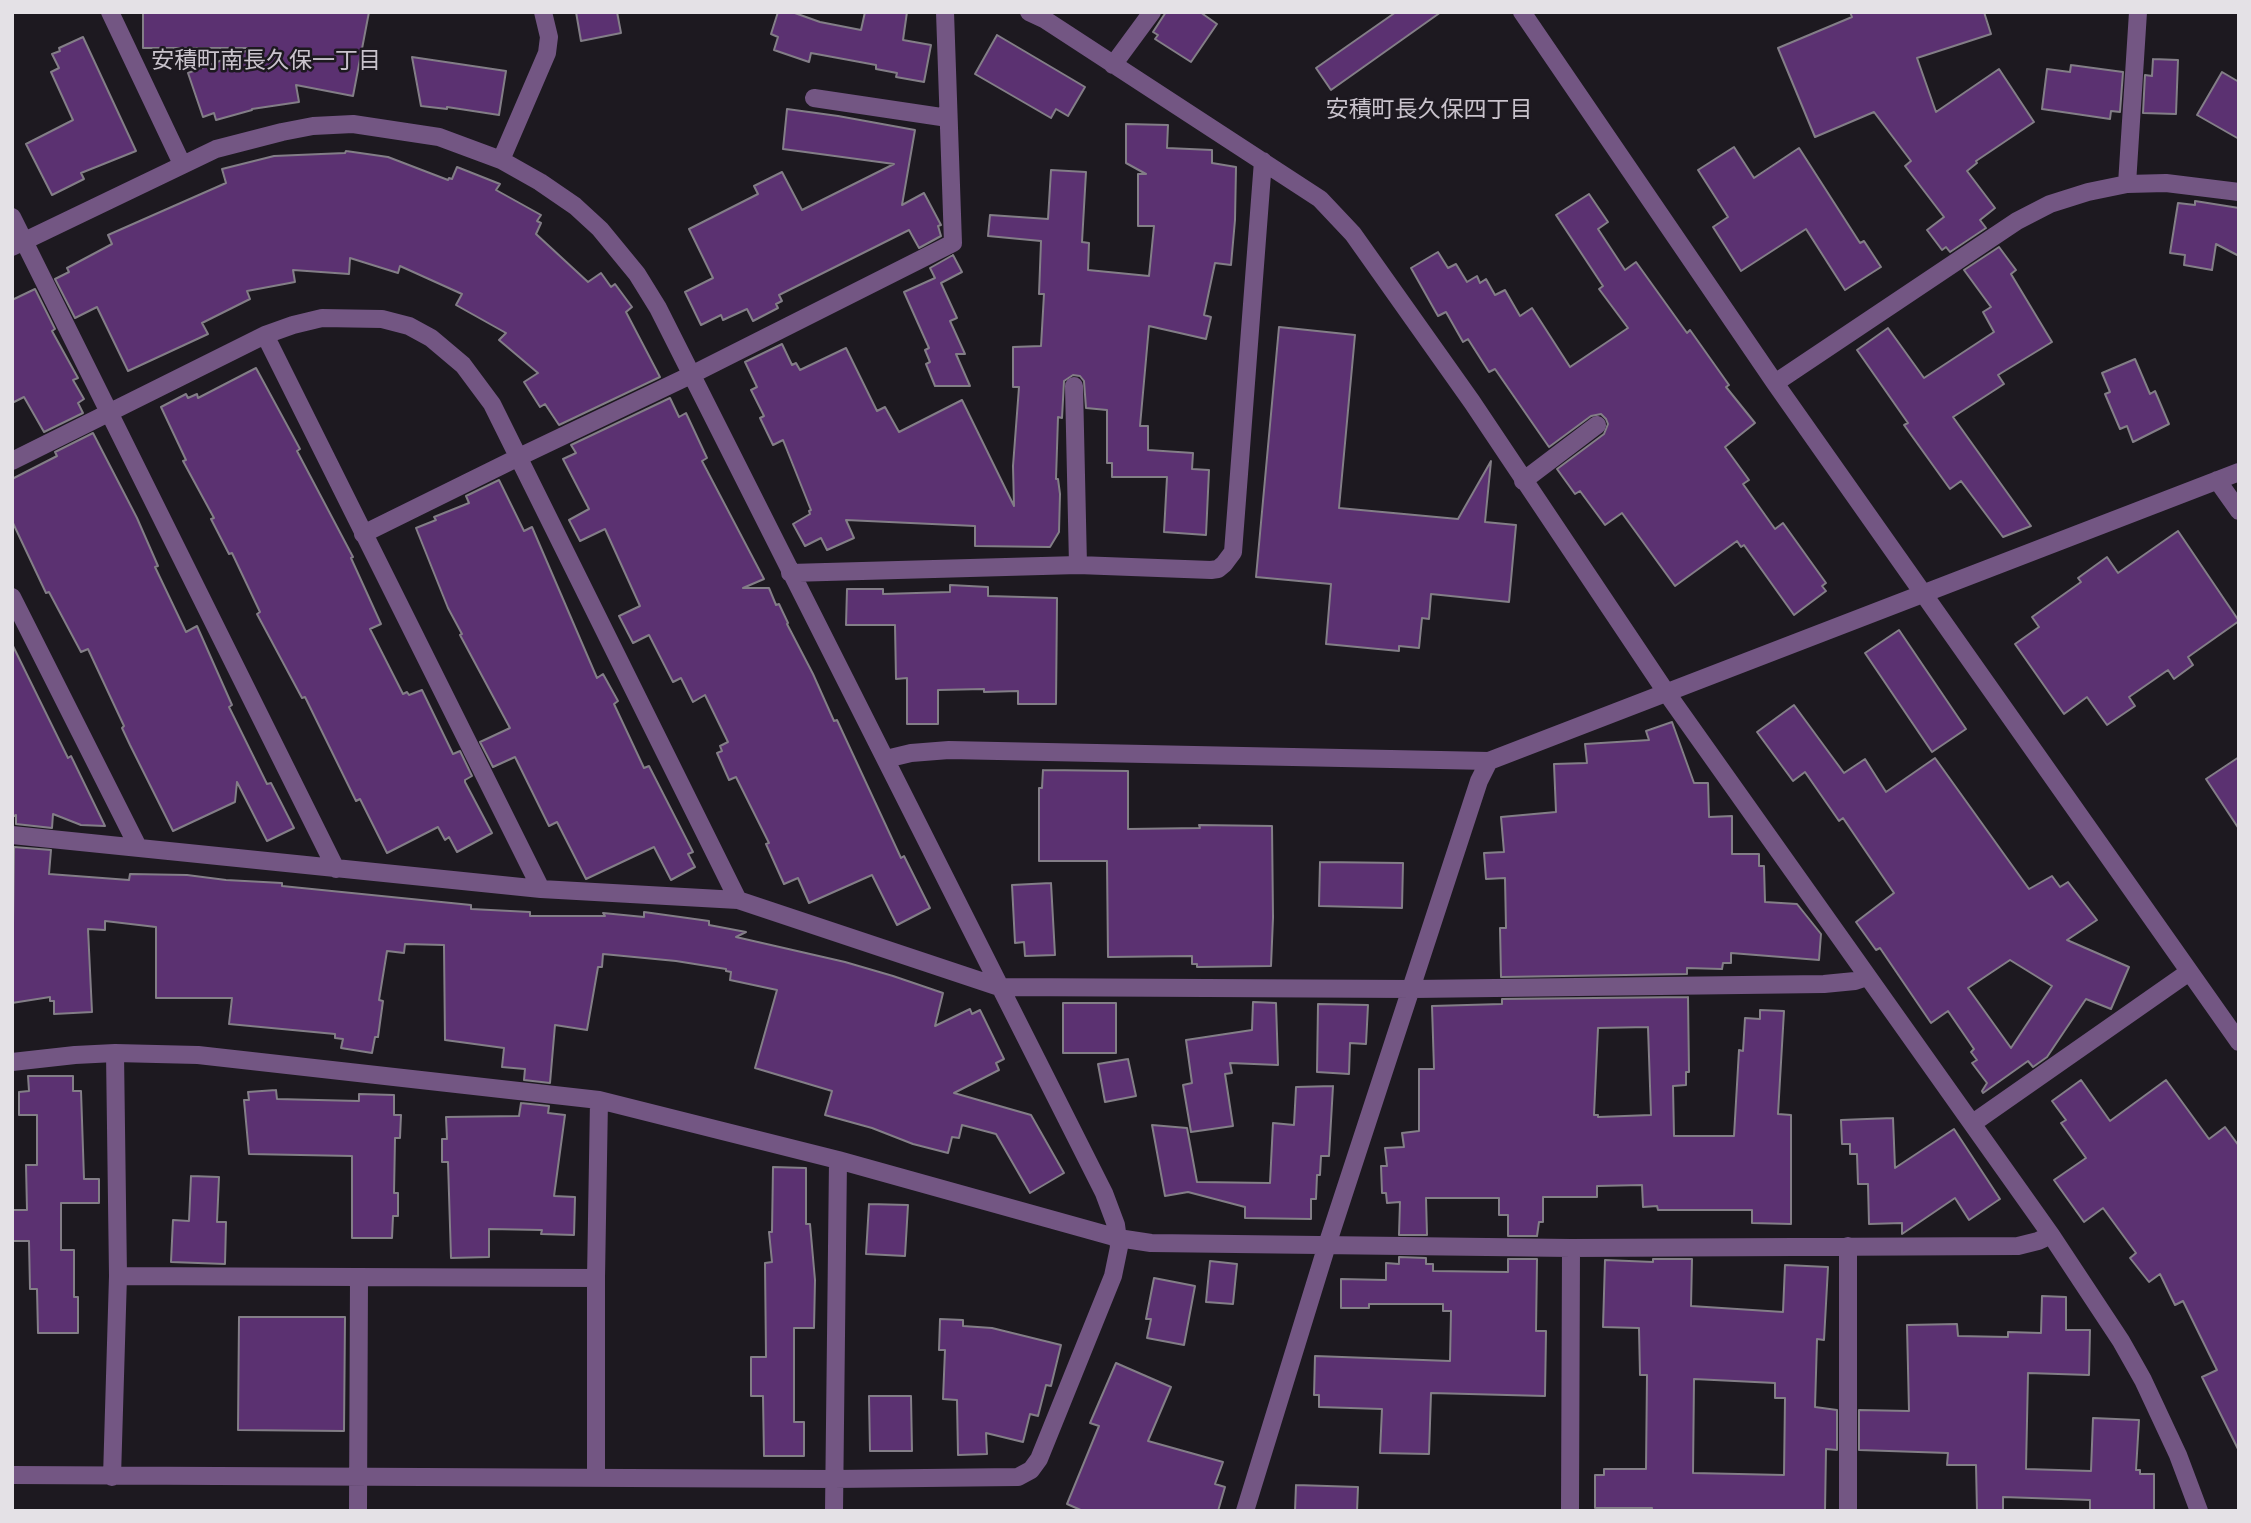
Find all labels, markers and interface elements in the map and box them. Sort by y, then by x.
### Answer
district label: 安積町南長久保一丁目 [151,48,381,76]
district label: 安積町長久保四丁目 [1326,97,1532,125]

